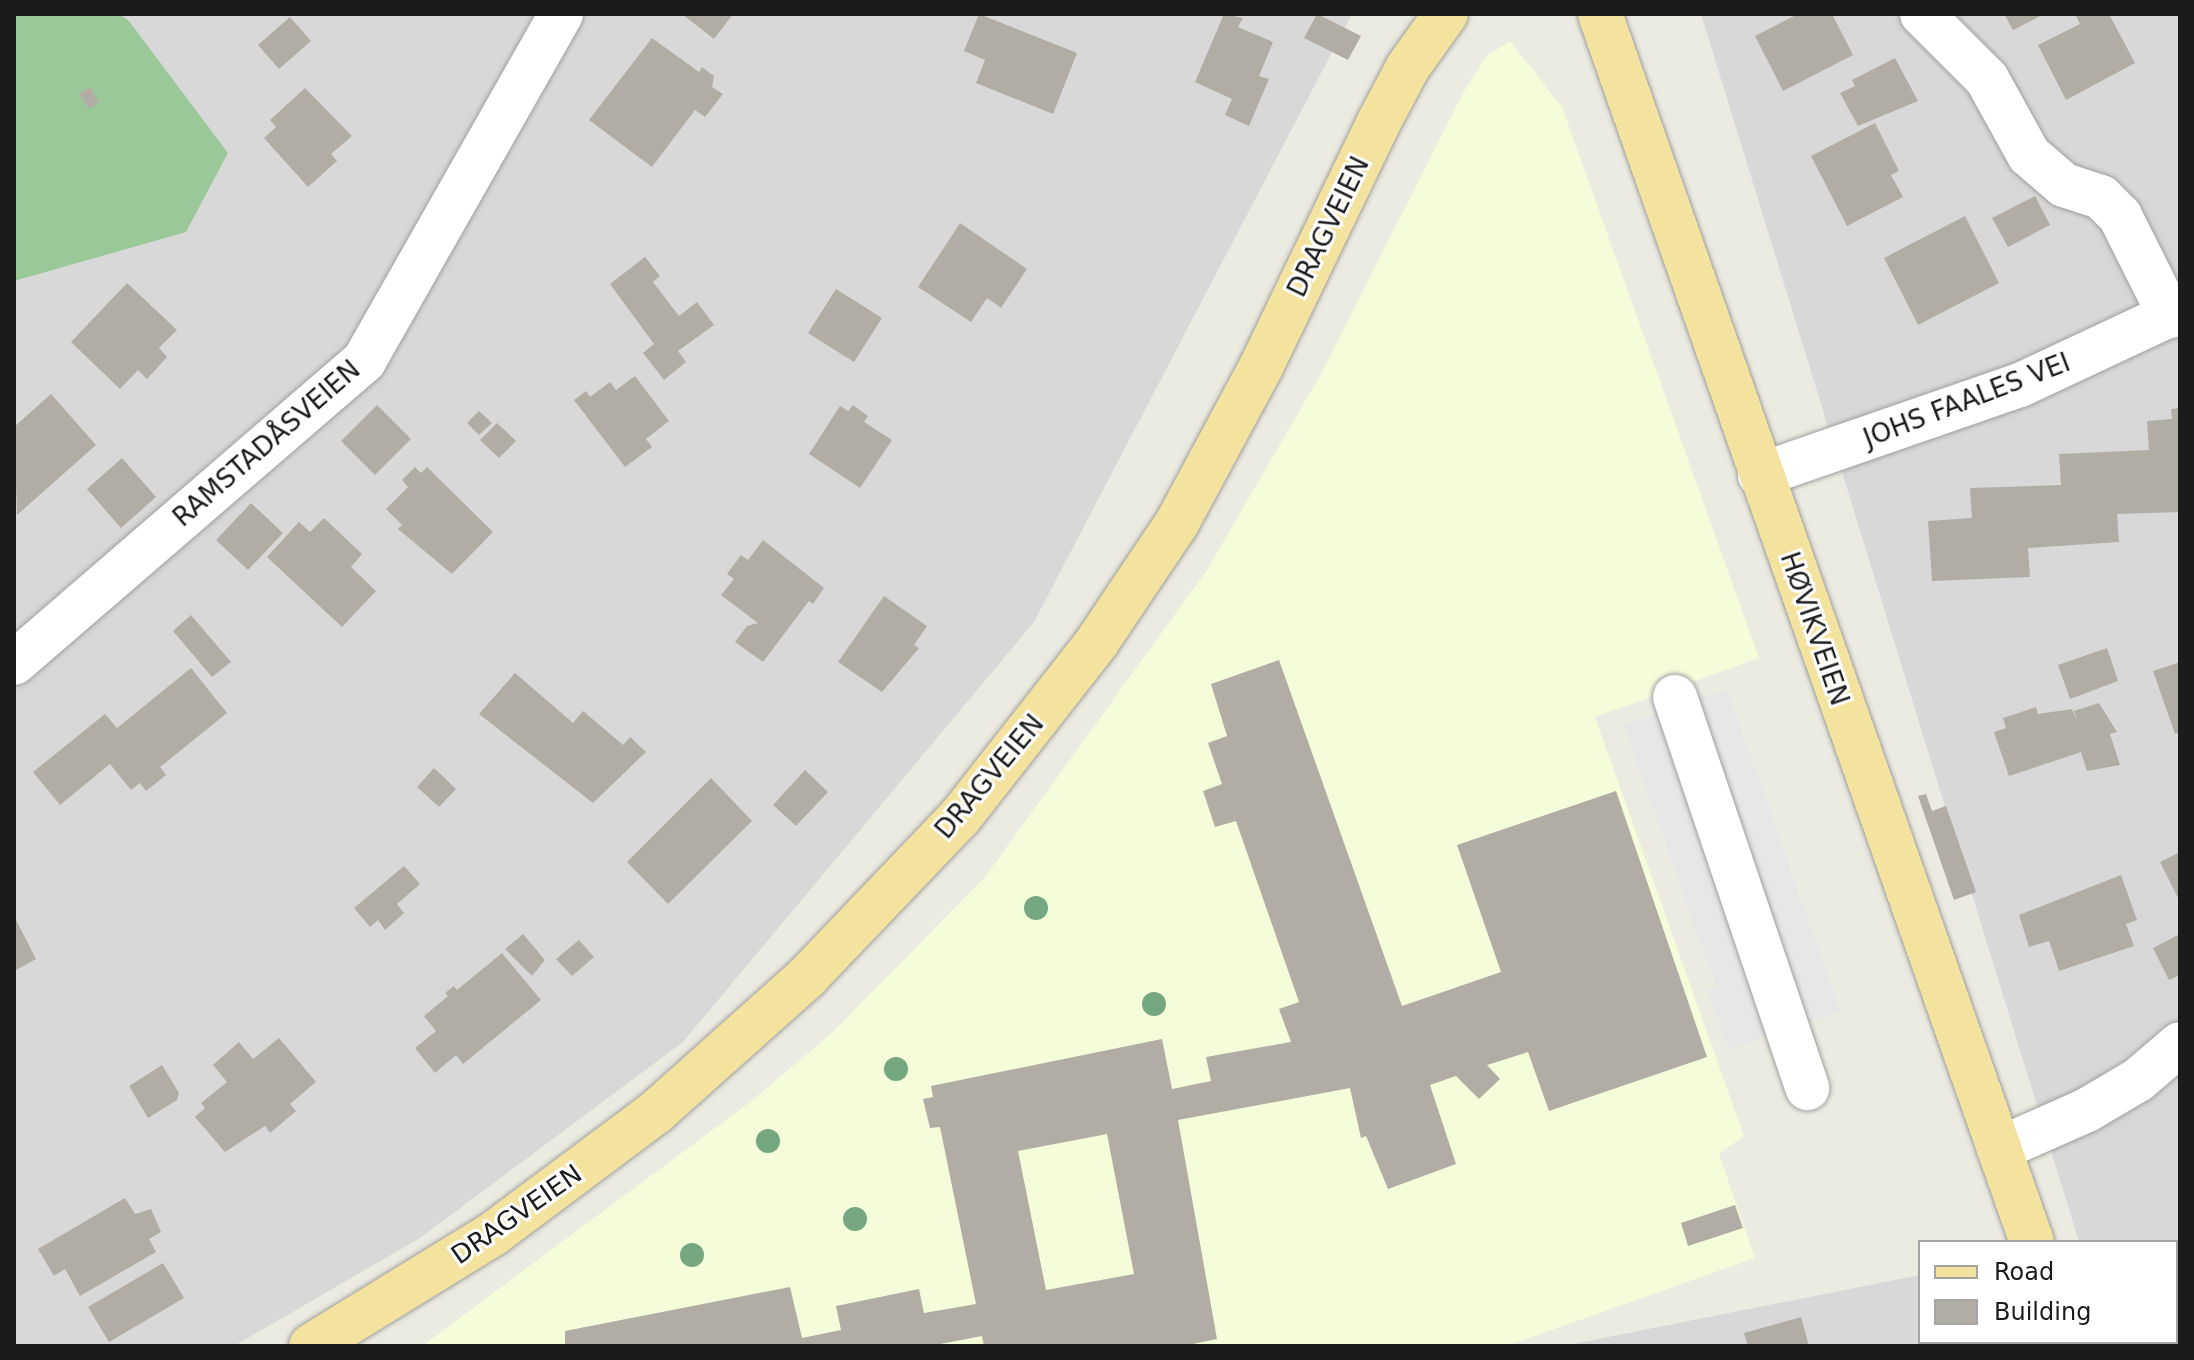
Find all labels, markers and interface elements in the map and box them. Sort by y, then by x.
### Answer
street label: DRAGVEIEN [1282,152,1376,302]
street label: JOHS FAALES VEI [1859,347,2075,455]
street label: RAMSTADÅSVEIEN [167,354,367,534]
street label: HØVIKVEIEN [1773,548,1855,710]
street label: DRAGVEIEN [929,709,1051,845]
street label: DRAGVEIEN [446,1159,588,1271]
legend [1918,1240,2178,1344]
text: Road [1994,1258,2054,1286]
text: Building [1994,1298,2091,1326]

